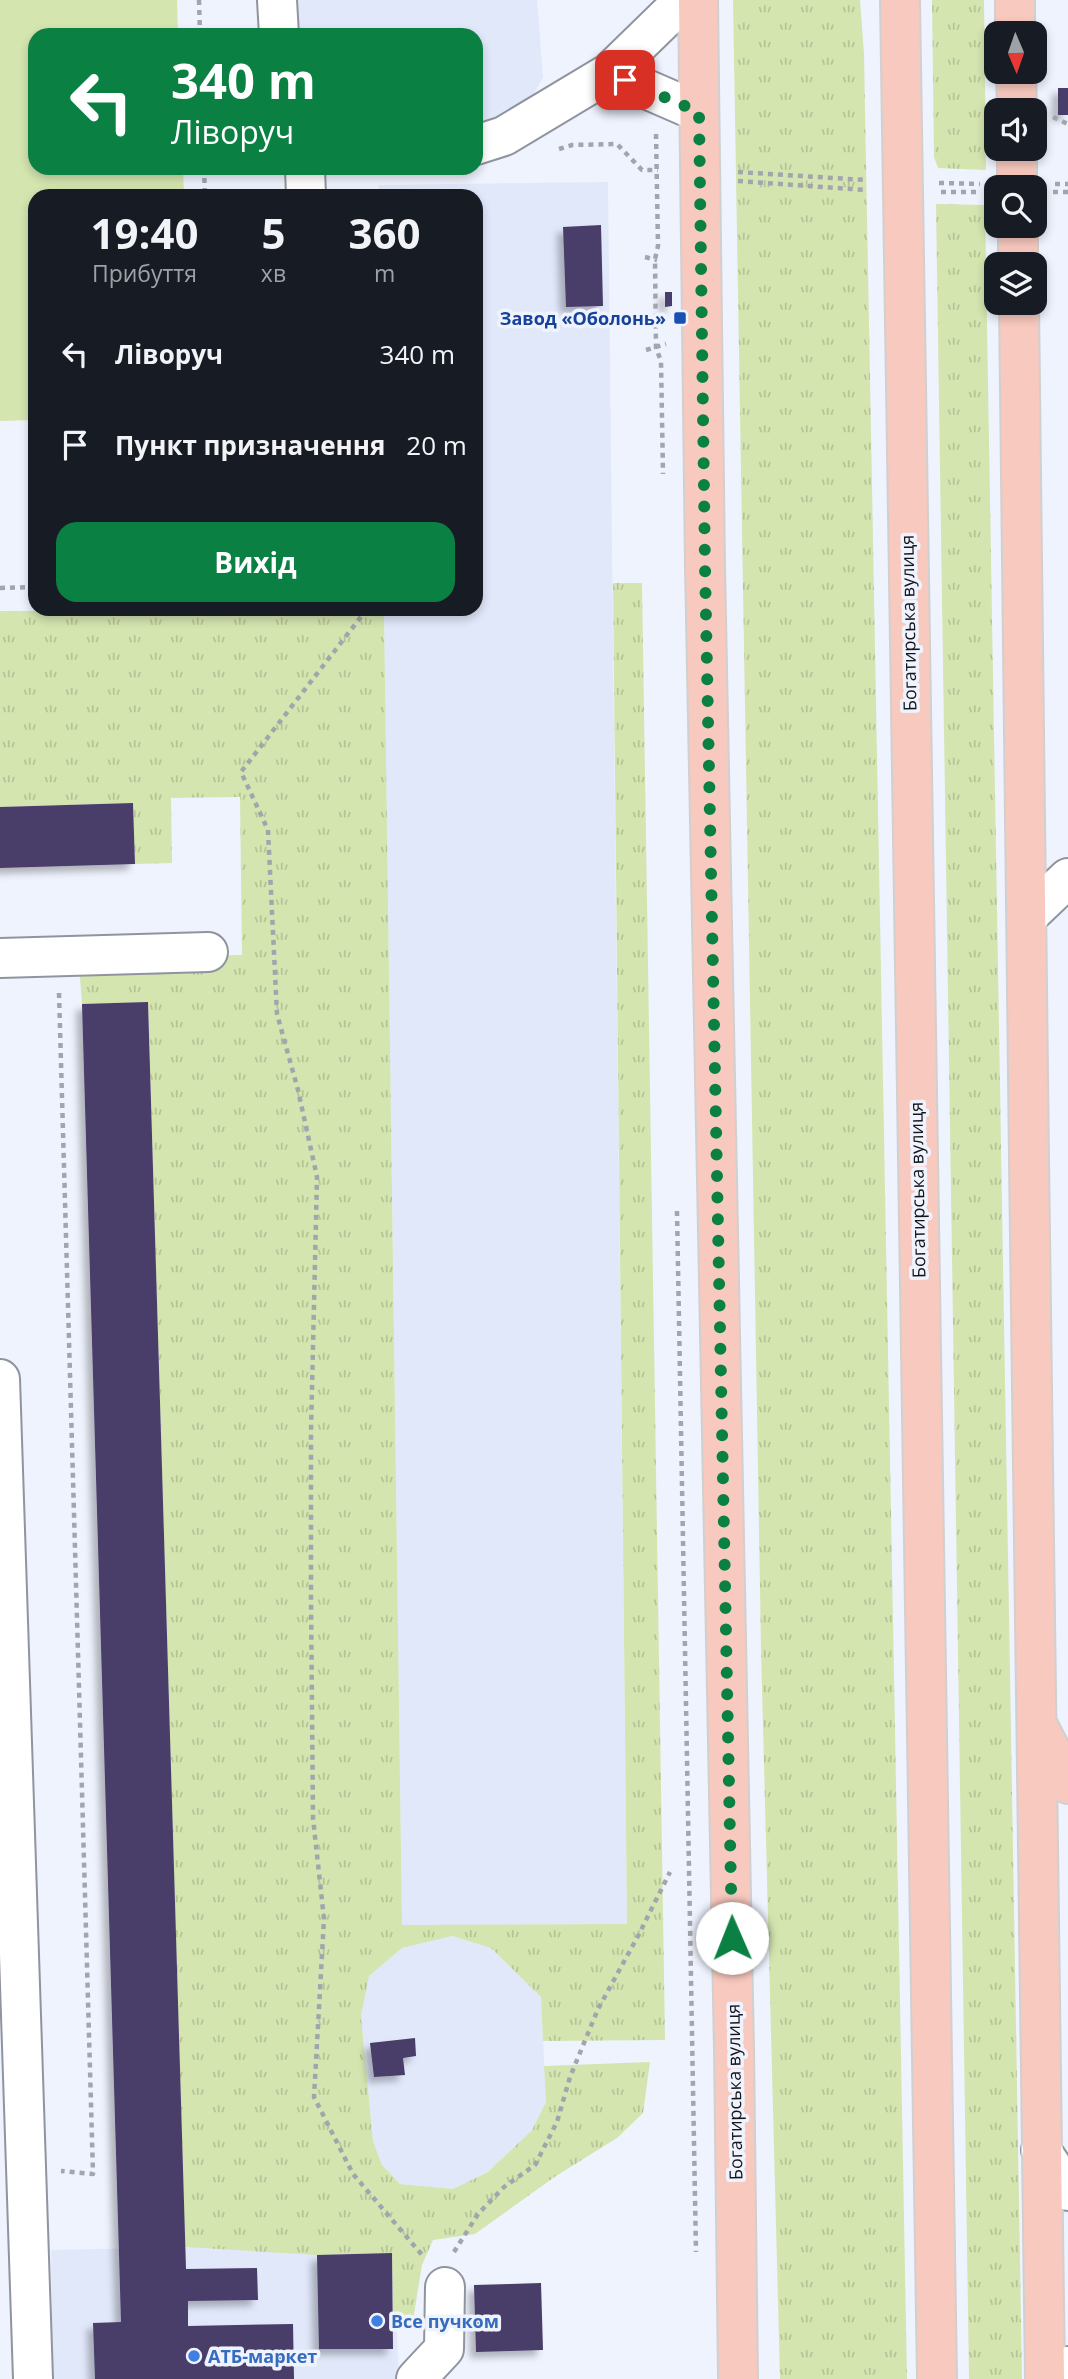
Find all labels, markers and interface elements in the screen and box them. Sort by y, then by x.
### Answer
north arrow [984,21,1046,84]
map controls [984,21,1047,315]
text: 340 m [171,47,316,113]
pin [595,50,655,110]
icon: left [56,56,147,147]
icon: arrive [606,61,644,99]
button: sound [984,98,1047,161]
text: Ліворуч [171,110,294,153]
button: search [984,175,1047,238]
text: 19:40 [90,204,198,261]
text: 5 [261,204,285,261]
text: 360 [349,204,421,261]
button: layers [984,252,1047,315]
text: Прибуття [92,257,197,289]
text: хв [261,257,286,289]
text: m [374,257,395,289]
place label: Завод «Оболонь» [500,306,666,330]
marker: Завод «Оболонь» [672,310,688,326]
icon: left [56,335,94,373]
text: Ліворуч [115,336,223,372]
text: 340 m [380,336,455,372]
icon: arrive [56,426,94,464]
text: Пункт призначення [115,427,385,463]
text: 20 m [406,427,467,463]
button: Вихід [56,522,455,602]
street label: Богатирська вулиця [894,535,922,711]
street label: Богатирська вулиця [903,1102,931,1278]
position arrow [695,1901,769,1975]
street label: Богатирська вулиця [720,2004,748,2180]
place label: Все пучком [391,2309,499,2333]
marker: Все пучком [369,2313,385,2329]
place label: АТБ-маркет [208,2344,317,2368]
marker: АТБ-маркет [186,2348,202,2364]

